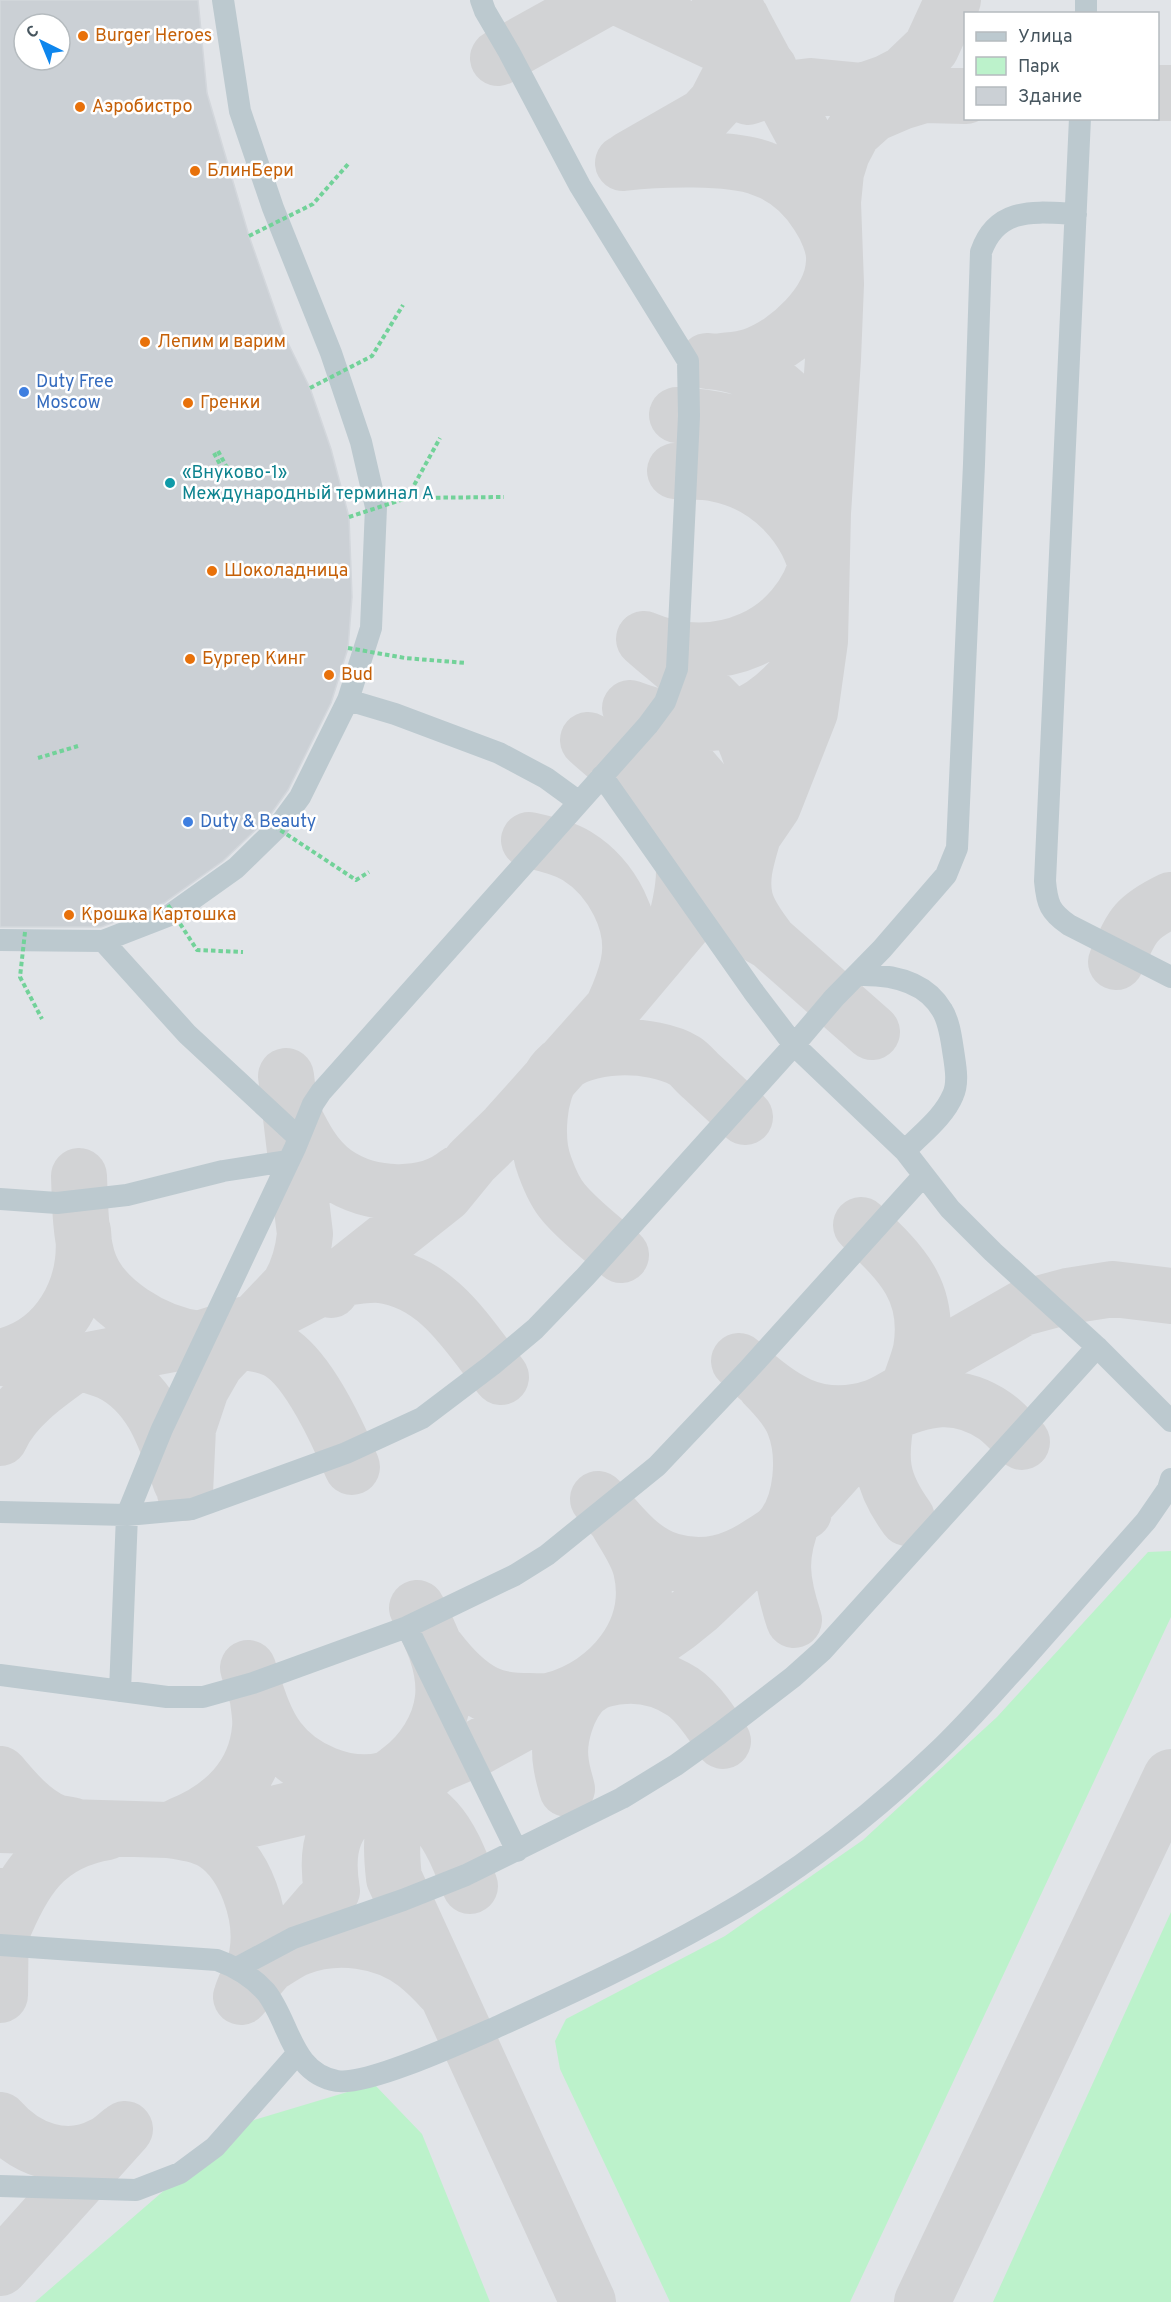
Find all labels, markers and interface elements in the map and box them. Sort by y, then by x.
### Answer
north arrow [12,12,72,72]
legend [964,12,1159,120]
text: С [23,22,44,43]
place label: Burger Heroes [95,25,212,48]
text: Улица [1018,26,1072,49]
marker: Burger Heroes [76,29,90,43]
text: Парк [1018,56,1060,79]
text: Здание [1018,86,1082,109]
place label: Аэробистро [92,96,192,119]
marker: Аэробистро [73,100,87,114]
place label: БлинБери [207,160,294,183]
marker: БлинБери [188,164,202,178]
place label: Лепим и варим [157,331,286,354]
marker: Лепим и варим [138,335,152,349]
place label: Duty Free Moscow [36,371,114,415]
marker: Duty Free Moscow [17,385,31,399]
place label: Гренки [200,392,260,415]
marker: Гренки [181,396,195,410]
place label: «Внуково-1» Международный терминал А [182,462,434,506]
marker: «Внуково-1» Международный терминал А [163,476,177,490]
place label: Шоколадница [224,560,348,583]
marker: Шоколадница [205,564,219,578]
place label: Бургер Кинг [202,648,306,671]
marker: Бургер Кинг [183,652,197,666]
place label: Bud [341,664,373,687]
marker: Bud [322,668,336,682]
place label: Duty & Beauty [200,811,316,834]
marker: Duty & Beauty [181,815,195,829]
place label: Крошка Картошка [81,904,236,927]
marker: Крошка Картошка [62,908,76,922]

